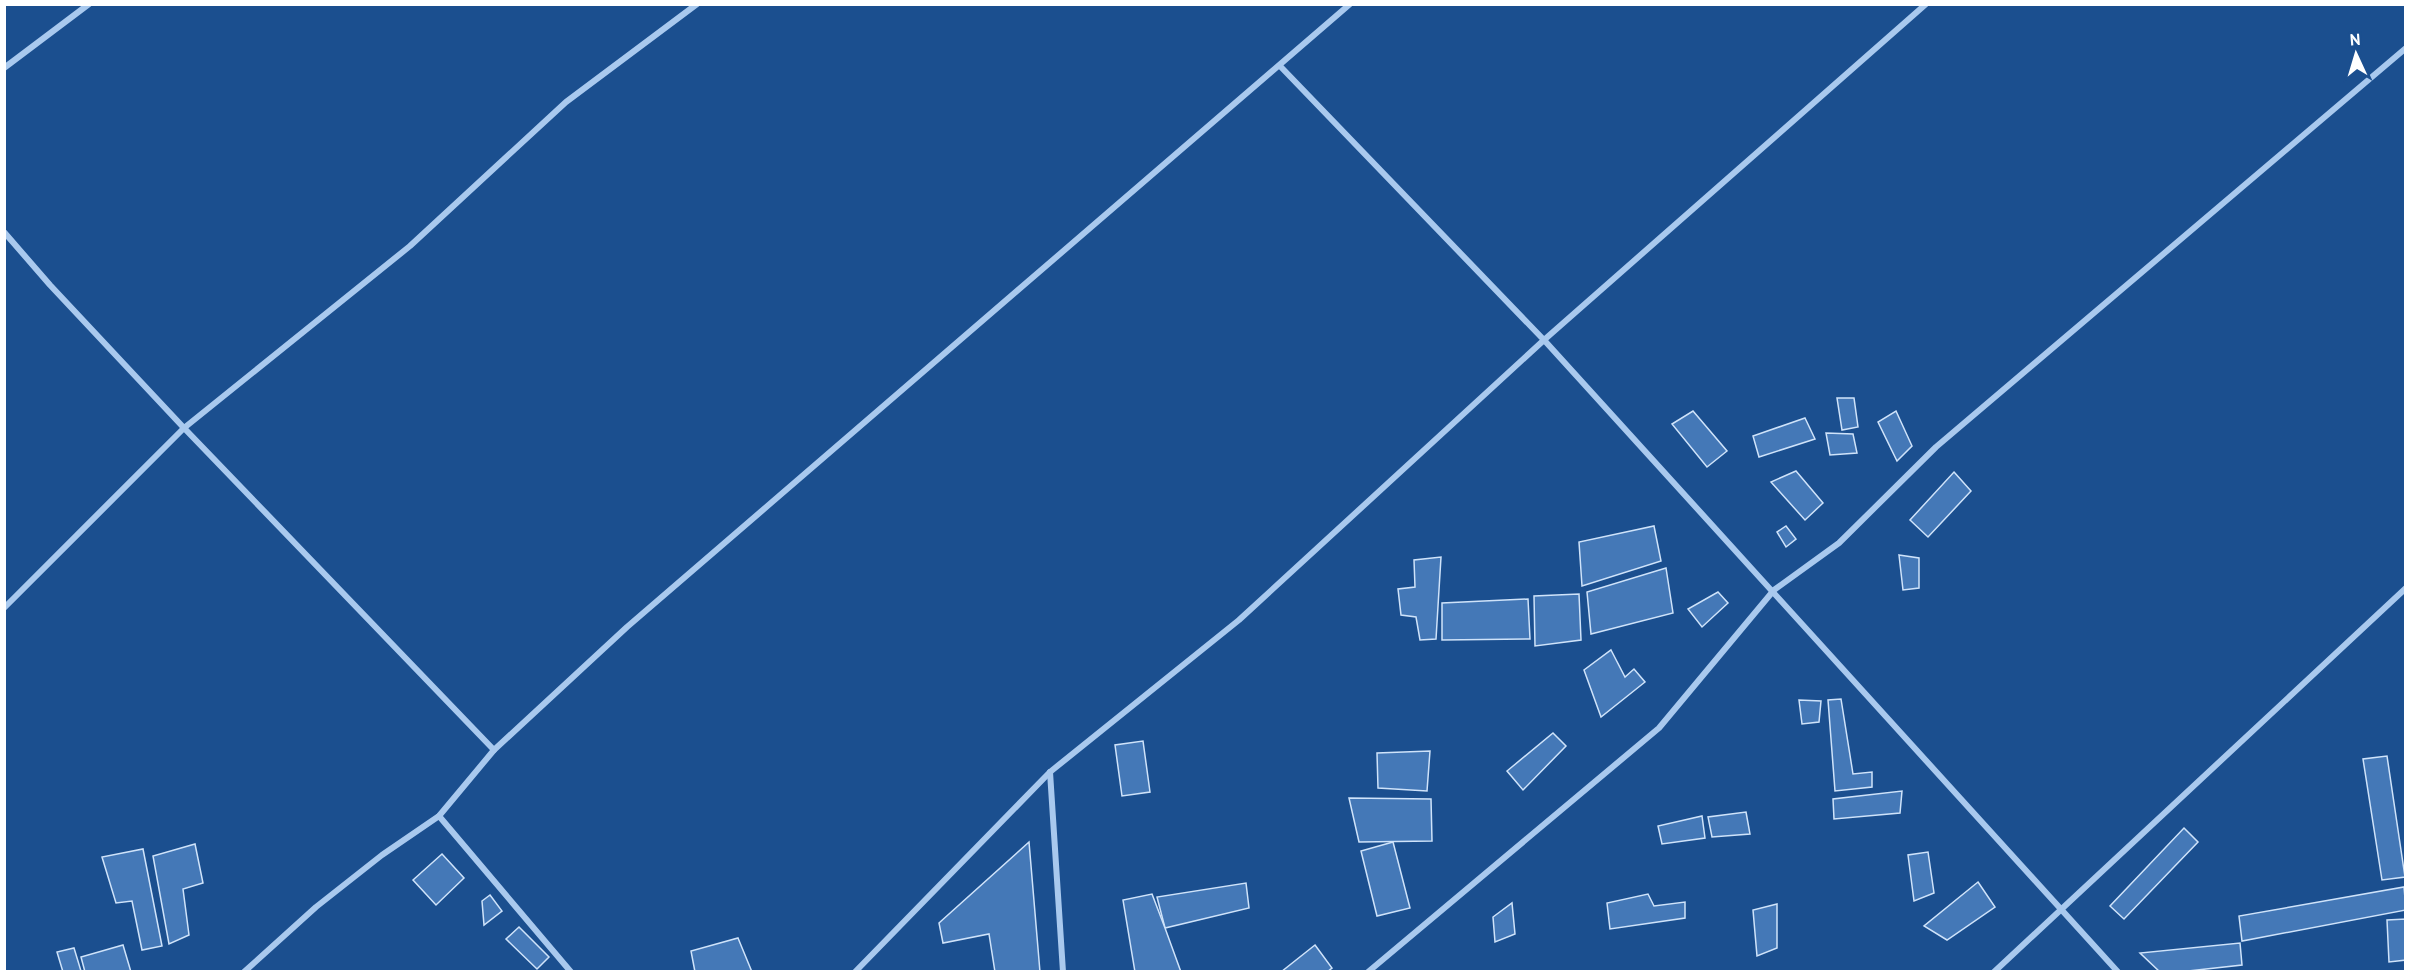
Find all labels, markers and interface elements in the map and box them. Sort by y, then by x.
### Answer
north arrow [2326,24,2386,84]
text: N [2349,29,2361,49]

